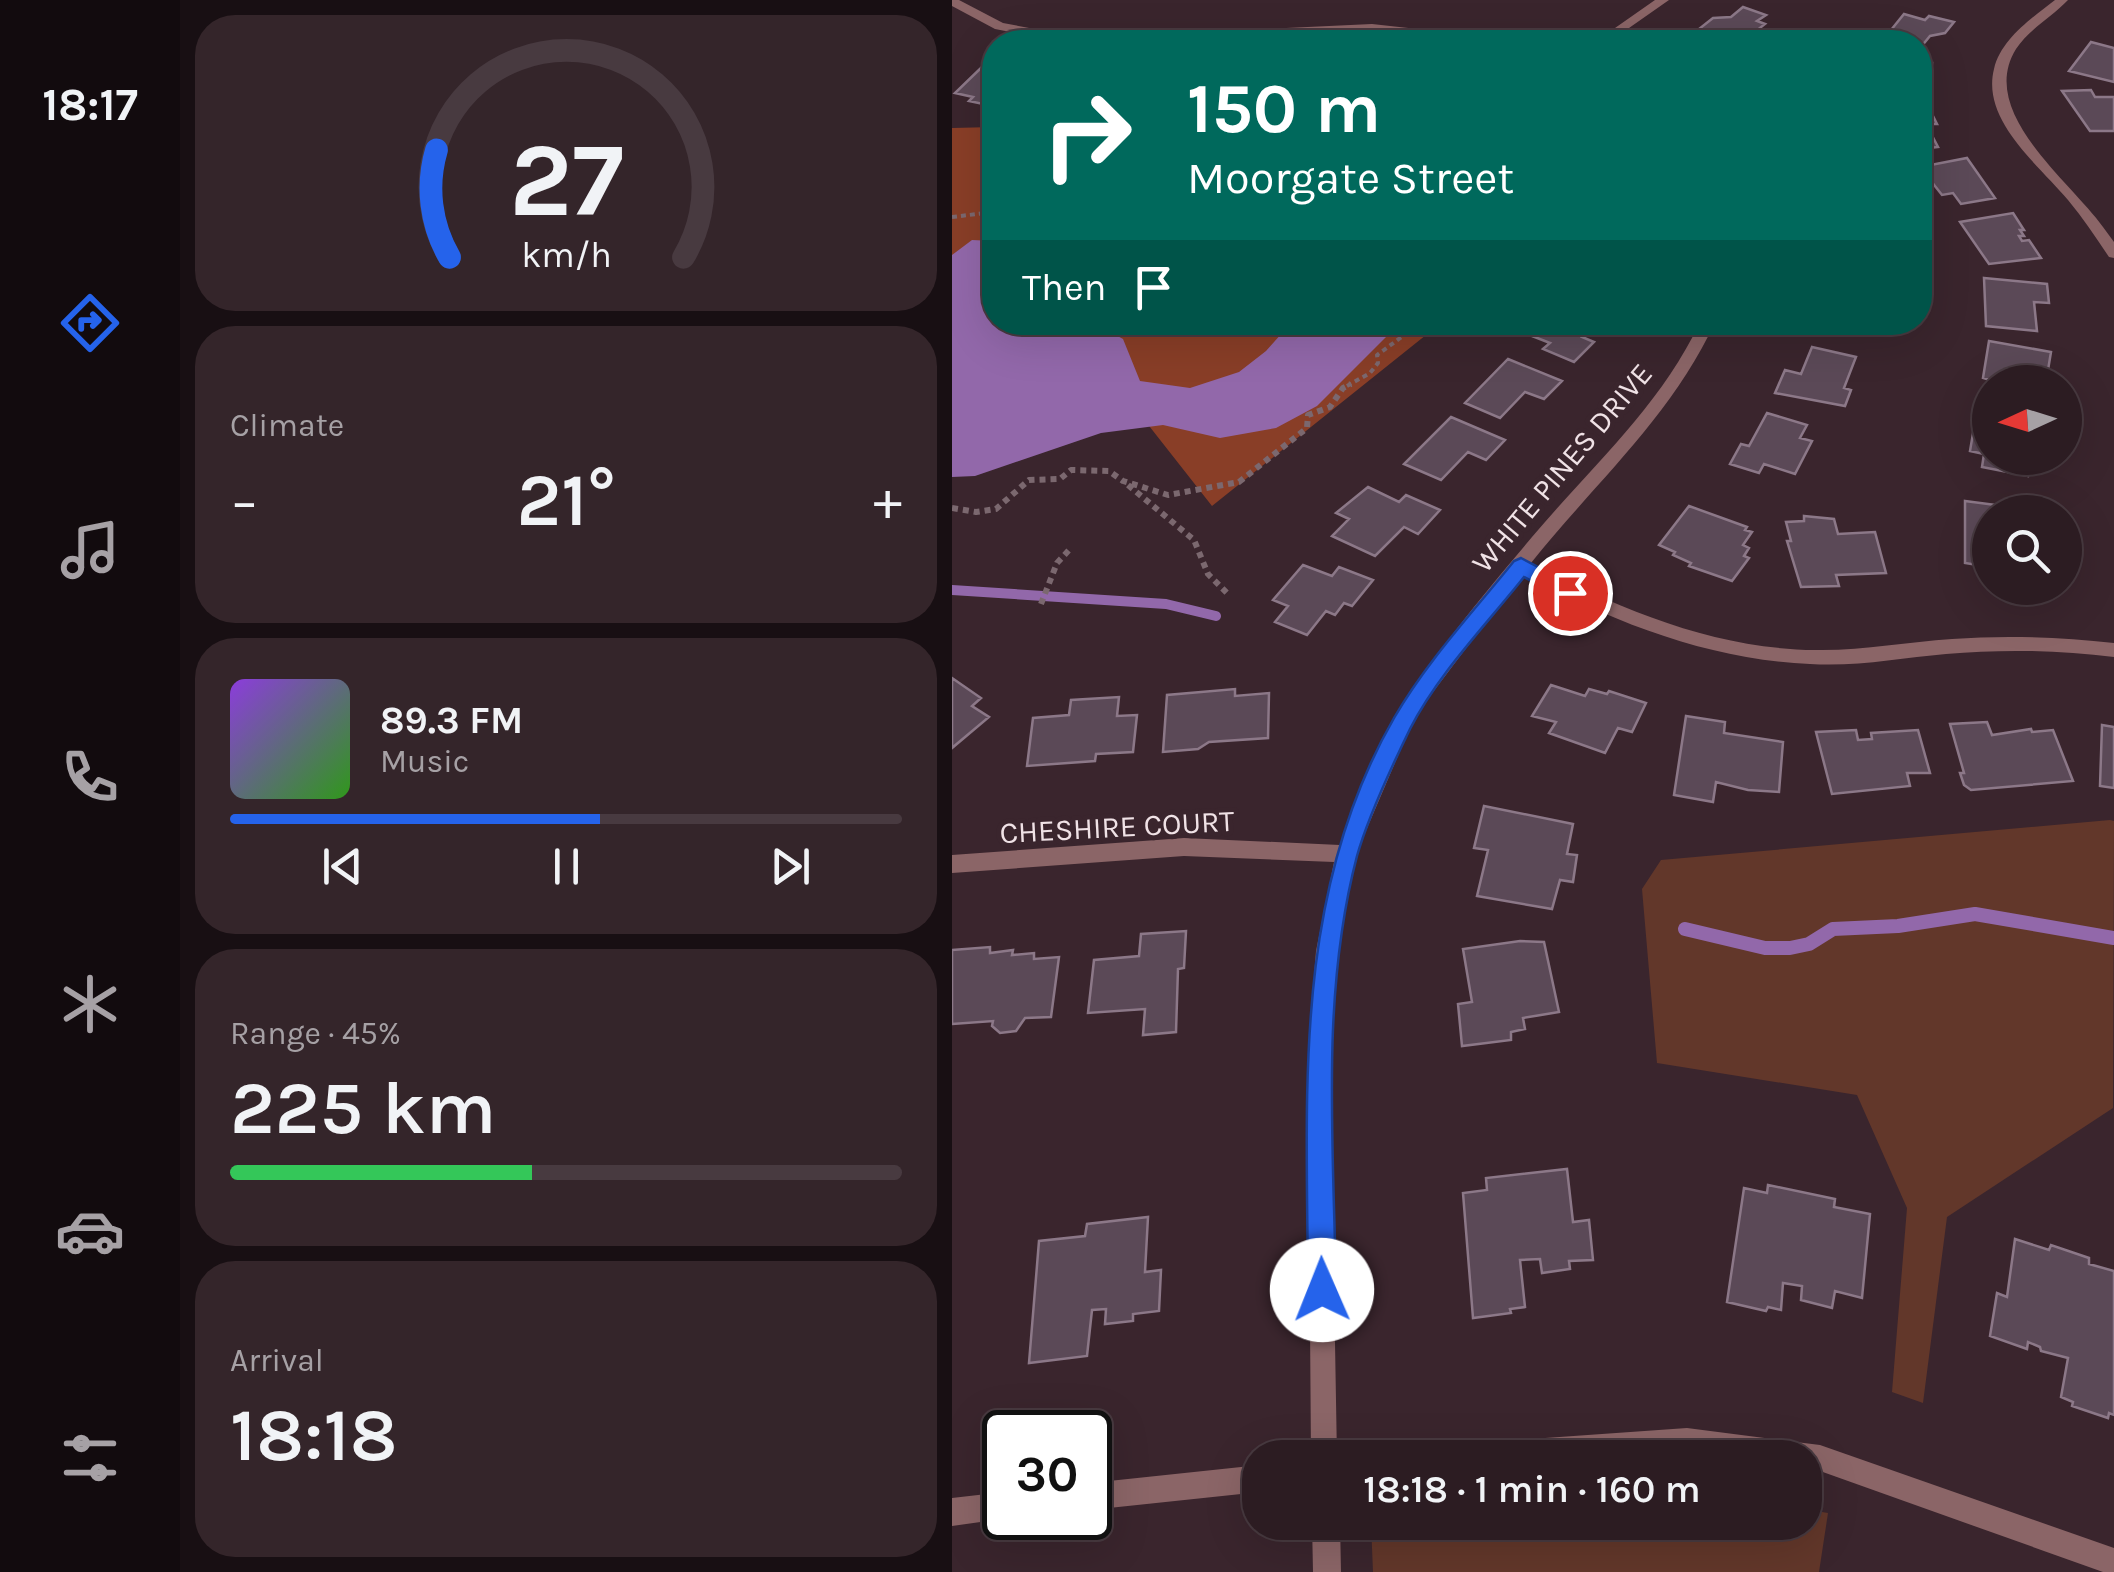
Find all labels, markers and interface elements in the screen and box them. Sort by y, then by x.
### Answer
text: 150 m [1187,68,1381,150]
icon: right [1022,70,1152,200]
text: 18:17 [42,79,138,131]
text: 27 [509,120,623,241]
text: Moorgate Street [1187,152,1514,204]
text: km/h [521,234,611,276]
icon: arrive [1126,260,1181,315]
text: Then [1022,265,1106,310]
icon: directions [55,288,125,358]
street label: WHITE PINES DRIVE [1464,356,1660,580]
north arrow [1972,365,2082,475]
map controls [1972,365,2082,605]
text: Climate [230,407,344,444]
text: 21° [516,456,616,544]
text: − [230,469,259,533]
text: + [873,469,902,533]
button: search [1972,495,2082,605]
icon: music [55,515,125,585]
pin [1528,551,1613,636]
icon: arrive [1543,566,1598,621]
text: 89.3 FM [380,698,523,743]
icon: phone [55,742,125,812]
text: Music [380,743,469,780]
street label: CHESHIRE COURT [999,803,1235,851]
icon: previous [315,839,370,894]
icon: pause [539,839,594,894]
icon: next [763,839,818,894]
icon: climate [55,969,125,1039]
text: Range · 45% [230,1015,401,1052]
text: 225 km [230,1064,496,1152]
icon: car [55,1196,125,1266]
position arrow [1270,1238,1374,1342]
text: Arrival [230,1342,324,1379]
text: 18:18 [230,1391,397,1479]
speed limit sign: 30 [982,1410,1112,1540]
icon: filters [55,1423,125,1493]
text: 18:18 · 1 min · 160 m [1363,1467,1701,1512]

